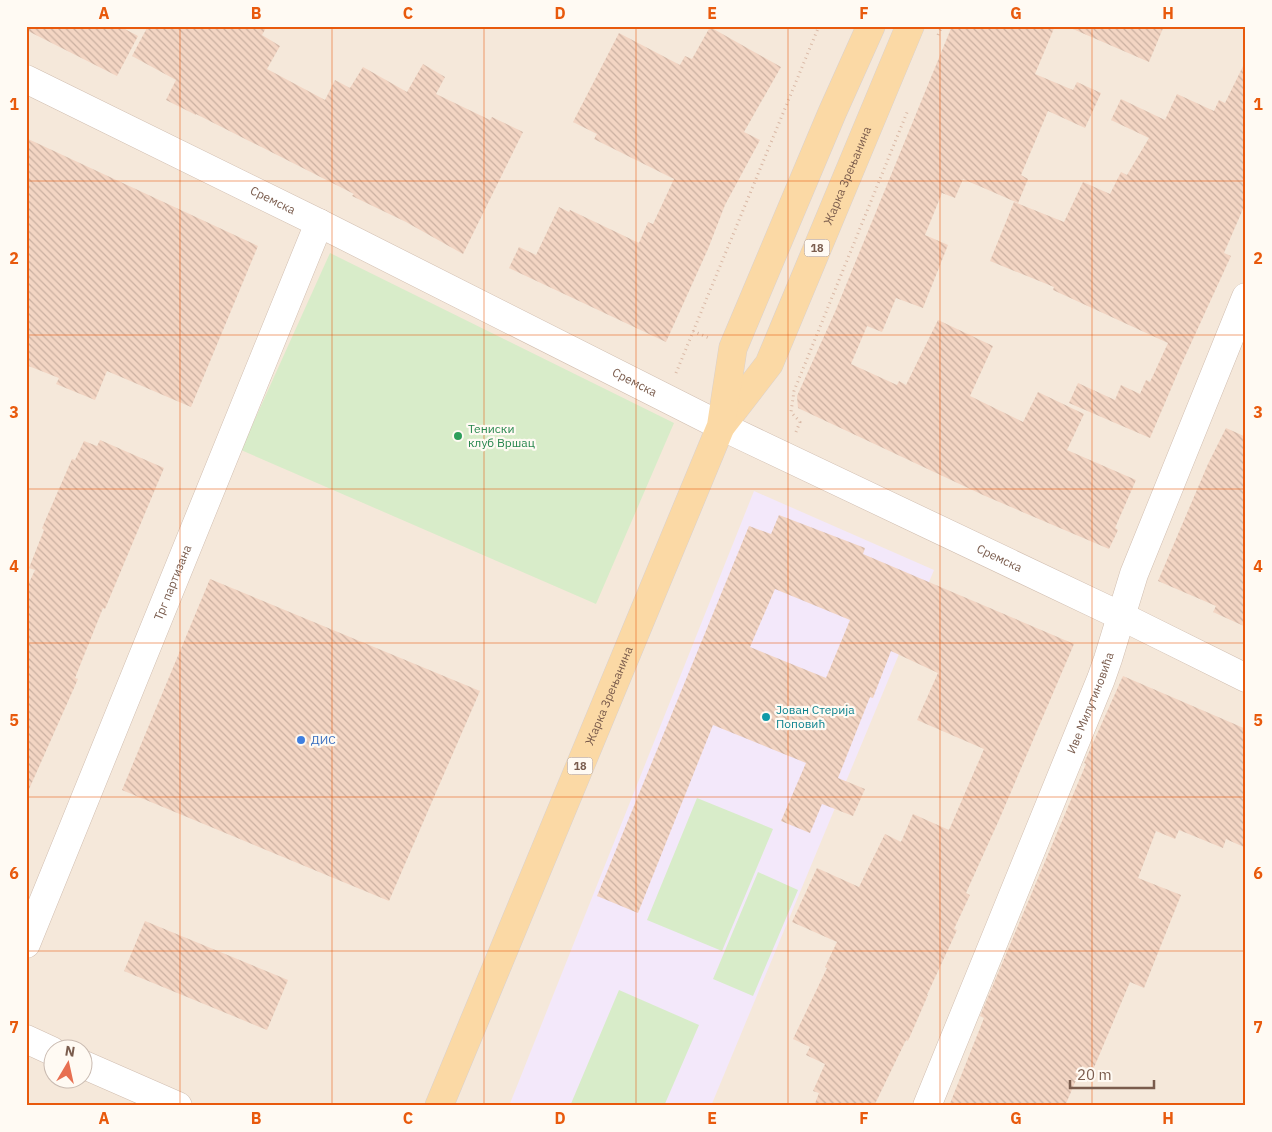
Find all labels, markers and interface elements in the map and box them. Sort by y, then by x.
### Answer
text: A [99,3,110,23]
text: B [251,3,262,23]
text: C [403,3,413,23]
text: D [554,3,566,23]
text: E [707,3,717,23]
text: F [859,3,869,23]
text: G [1010,3,1022,23]
text: H [1162,3,1174,23]
text: 1 [9,94,19,114]
text: 1 [1253,94,1263,114]
street label: Жарка Зрењанина [820,123,875,227]
street label: Сремска [248,182,299,217]
road number: 18 [804,240,830,256]
text: 2 [9,248,19,268]
text: 2 [1253,248,1263,268]
street label: Сремска [610,364,660,400]
text: 3 [9,402,19,422]
text: 3 [1253,402,1263,422]
place label: Тениски клуб Вршац [468,421,535,450]
marker: Тениски клуб Вршац [452,430,464,442]
street label: Сремска [975,541,1025,575]
street label: Трг партизана [150,542,195,622]
text: 4 [9,556,19,576]
text: 4 [1253,556,1263,576]
street label: Жарка Зрењанина [581,644,636,747]
street label: Иве Милутиновића [1063,650,1117,756]
place label: Јован Стерија Поповић [776,702,855,731]
text: 5 [9,710,19,730]
text: 5 [1253,710,1263,730]
marker: Јован Стерија Поповић [760,711,772,723]
place label: ДИС [311,732,336,747]
marker: ДИС [295,734,307,746]
road number: 18 [568,758,592,774]
text: 6 [9,863,19,883]
text: 6 [1253,863,1263,883]
text: 7 [9,1017,19,1037]
text: 7 [1253,1017,1263,1037]
north arrow [42,1040,92,1090]
text: N [64,1041,76,1061]
scale bar [1070,1057,1153,1089]
text: 20 m [1077,1065,1112,1084]
text: A [99,1108,110,1128]
text: B [251,1108,262,1128]
text: C [403,1108,413,1128]
text: D [554,1108,566,1128]
text: E [707,1108,717,1128]
text: F [859,1108,869,1128]
text: G [1010,1108,1022,1128]
text: H [1162,1108,1174,1128]

